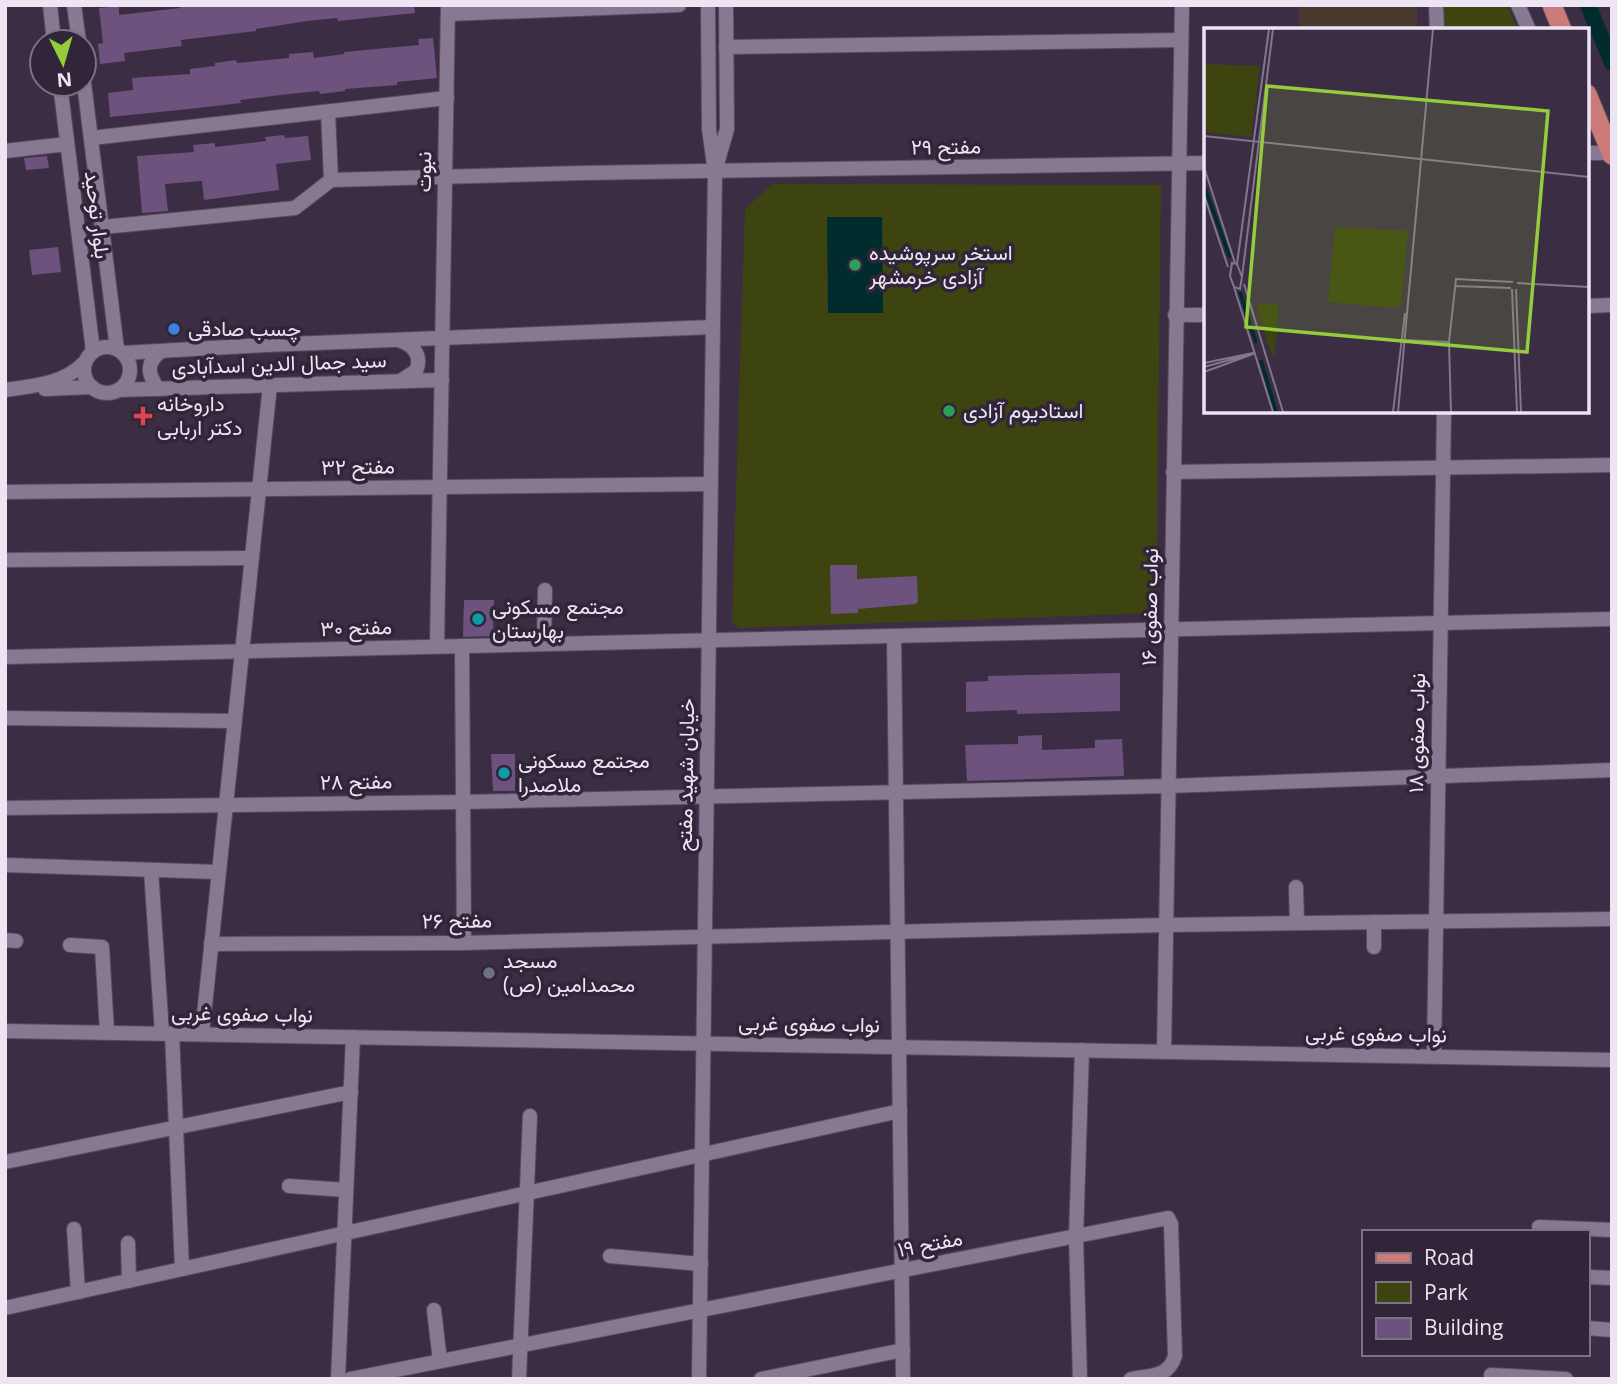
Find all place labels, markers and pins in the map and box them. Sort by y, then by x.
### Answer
place label: استخر سرپوشیده آزادی خرمشهر [868,238,1013,290]
marker: استخر سرپوشیده آزادی خرمشهر [847,257,863,273]
place label: چسب صادقی [188,314,301,343]
marker: چسب صادقی [166,321,182,337]
place label: داروخانه دکتر اربابی [157,389,242,441]
place label: استادیوم آزادی [963,396,1083,425]
marker: استادیوم آزادی [941,403,957,419]
marker: داروخانه دکتر اربابی [135,408,151,424]
place label: مجتمع مسکونی بهارستان [492,592,624,644]
marker: مجتمع مسکونی بهارستان [470,611,486,627]
place label: مجتمع مسکونی ملاصدرا [518,746,650,798]
marker: مجتمع مسکونی ملاصدرا [496,765,512,781]
place label: مسجد محمدامین (ص) [503,946,635,998]
marker: مسجد محمدامین (ص) [481,965,497,981]

